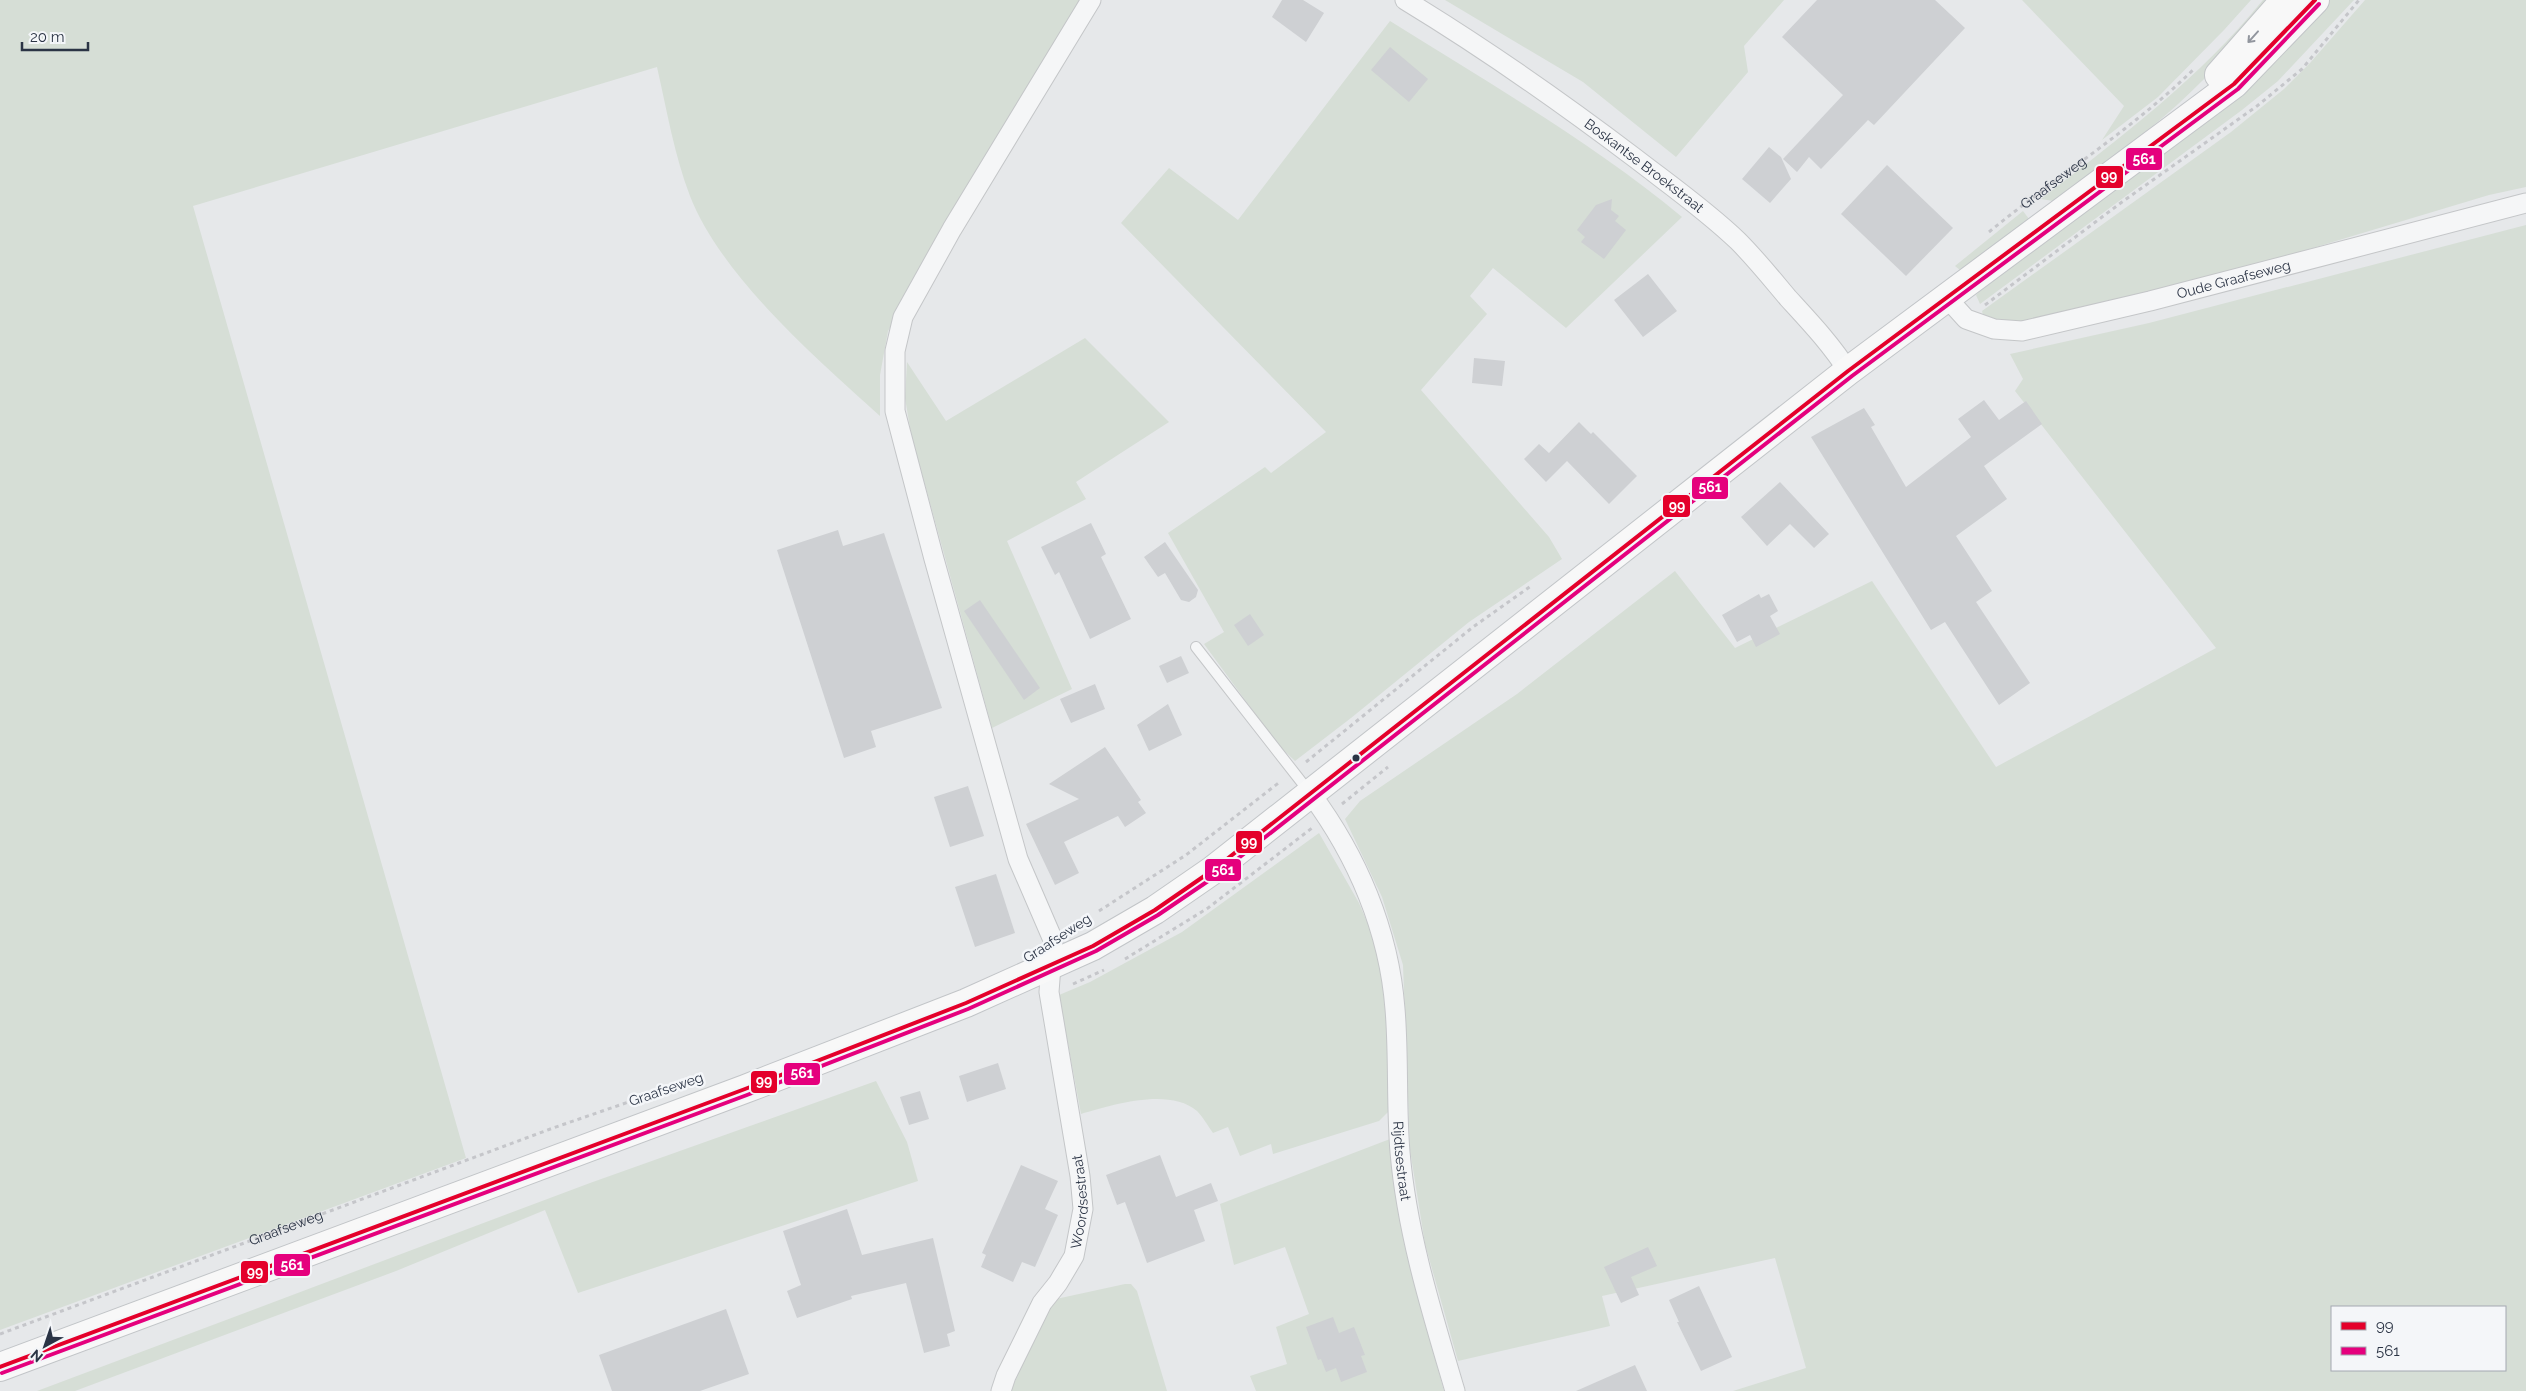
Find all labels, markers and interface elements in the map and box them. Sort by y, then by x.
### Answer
scale bar [22,20,89,52]
text: 20 m [30,28,65,46]
one-way arrow [2248,30,2259,43]
street label: Boskantse Broekstraat [1582,115,1707,216]
line badge: 561 [2125,147,2163,171]
text: 561 [2132,151,2156,167]
street label: Graafseweg [2017,153,2089,212]
line badge: 99 [2095,165,2124,189]
text: 99 [2101,168,2117,184]
street label: Oude Graafseweg [2175,257,2292,302]
line badge: 561 [1691,476,1729,500]
text: 561 [1698,479,1722,495]
line badge: 99 [1662,494,1691,518]
text: 99 [1669,498,1685,514]
unlabelled marker [1351,753,1361,763]
line badge: 99 [1235,830,1263,854]
text: 99 [1241,834,1257,850]
line badge: 561 [1204,858,1242,882]
text: 561 [1211,862,1235,878]
street label: Graafseweg [1020,910,1094,966]
line badge: 561 [783,1062,821,1086]
text: 561 [790,1065,814,1081]
street label: Graafseweg [627,1069,705,1109]
line badge: 99 [750,1070,778,1094]
text: 99 [756,1073,772,1089]
street label: Rijdtsestraat [1390,1121,1414,1202]
street label: Woordsestraat [1068,1153,1091,1250]
street label: Graafseweg [247,1206,325,1249]
line badge: 561 [273,1253,311,1277]
text: 561 [280,1257,304,1273]
line badge: 99 [240,1260,269,1284]
text: 99 [247,1264,263,1280]
legend [2331,1306,2506,1371]
text: 99 [2376,1317,2394,1335]
north arrow [20,1321,70,1371]
text: 561 [2376,1342,2400,1360]
text: N [27,1346,46,1366]

